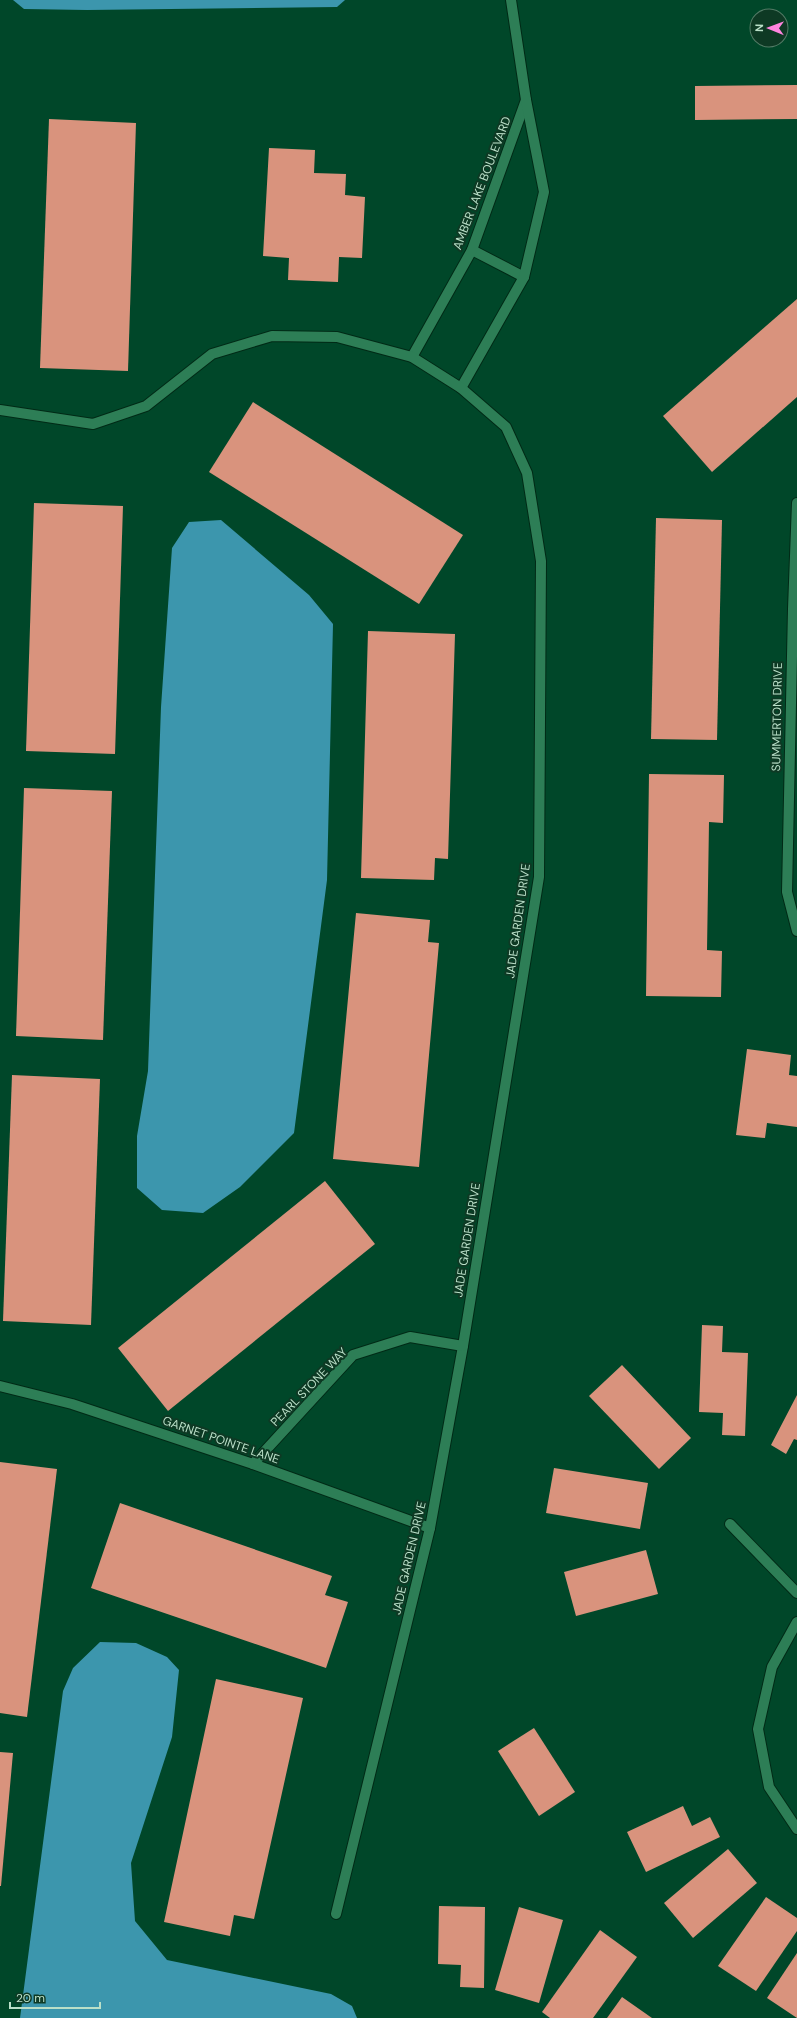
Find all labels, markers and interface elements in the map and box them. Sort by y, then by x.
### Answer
north arrow [749,8,789,48]
text: N [752,24,766,32]
street label: AMBER LAKE BOULEVARD [449,114,515,252]
street label: SUMMERTON DRIVE [768,662,786,772]
street label: JADE GARDEN DRIVE [502,862,534,979]
street label: JADE GARDEN DRIVE [450,1181,484,1298]
street label: PEARL STONE WAY [267,1344,351,1430]
street label: GARNET POINTE LANE [160,1412,282,1468]
street label: JADE GARDEN DRIVE [388,1500,430,1616]
scale bar [10,1984,100,2010]
text: 20 m [16,1990,45,2006]

